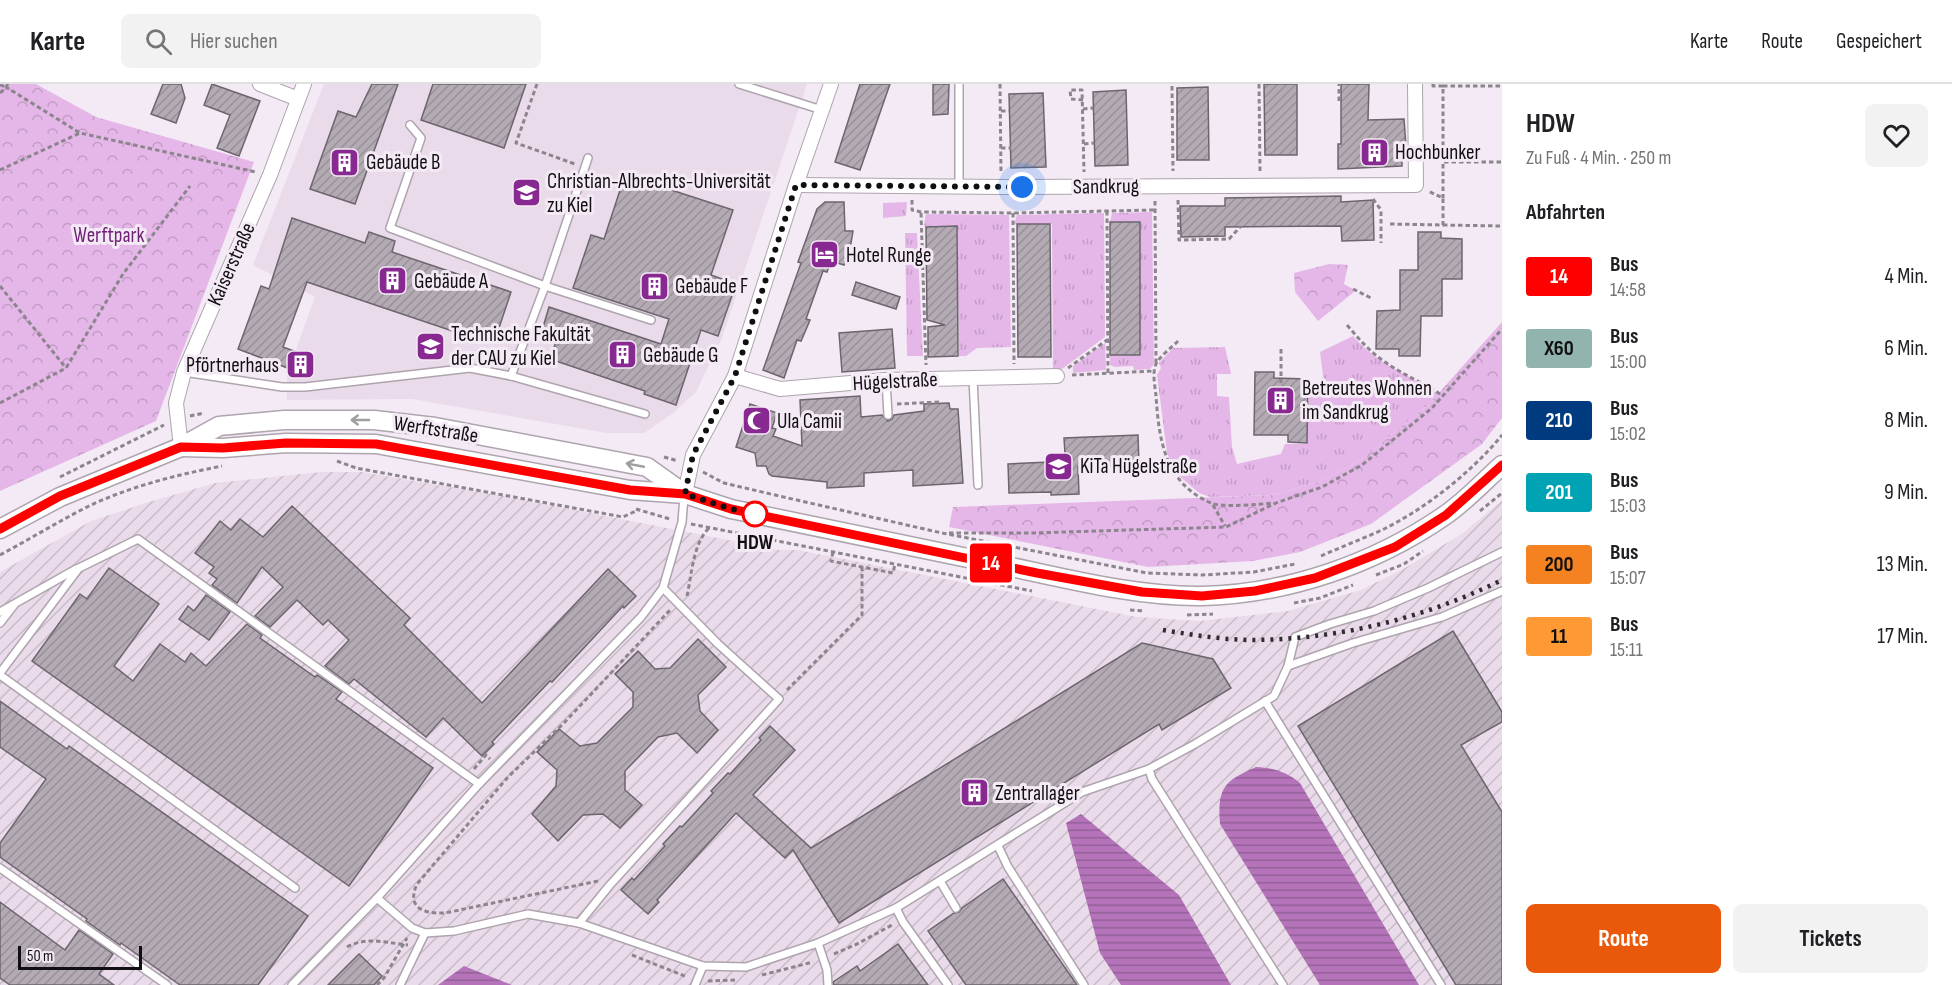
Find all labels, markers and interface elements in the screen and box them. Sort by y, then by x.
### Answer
search box [121,14,541,68]
text: Karte [30,25,85,58]
icon: search [142,25,175,58]
text: Hier suchen [190,28,278,55]
text: Karte [1690,29,1728,54]
text: Route [1761,29,1803,54]
text: Gespeichert [1836,29,1922,54]
button: heart [1865,104,1928,167]
text: HDW [1526,107,1575,140]
building icon: Hochbunker [1358,136,1390,168]
place label: Hochbunker [1395,140,1480,165]
building icon: Gebäude B [329,146,361,178]
text: Zu Fuß · 4 Min. · 250 m [1526,146,1671,170]
place label: Gebäude B [366,150,440,175]
place label: Christian-Albrechts-Universität zu Kiel [547,169,771,218]
your location [1007,172,1037,202]
street label: Sandkrug [1073,173,1139,200]
school or university icon: Christian-Albrechts-Universität zu Kiel [510,177,542,209]
text: Abfahrten [1526,199,1605,226]
street label: Kaiserstraße [202,219,261,310]
park label: Werftpark [73,223,145,248]
hotel icon: Hotel Runge [809,239,841,271]
place label: Hotel Runge [846,243,932,268]
text: Bus [1610,251,1639,278]
text: 4 Min. [1885,263,1928,290]
text: 14 [1550,264,1568,289]
building icon: Gebäude A [377,265,409,297]
place label: Gebäude A [414,269,489,294]
building icon: Gebäude F [638,270,670,302]
place label: Gebäude F [675,274,748,299]
text: 14:58 [1610,278,1646,302]
place label: Technische Fakultät der CAU zu Kiel [451,322,591,371]
text: Bus [1610,323,1639,350]
school or university icon: Technische Fakultät der CAU zu Kiel [414,330,446,362]
text: 6 Min. [1884,335,1928,362]
text: X60 [1544,336,1574,361]
building icon: Gebäude G [606,339,638,371]
place label: Gebäude G [643,343,719,368]
building icon: Pförtnerhaus [284,349,316,381]
text: 15:00 [1610,350,1647,374]
place label: Pförtnerhaus [186,353,279,378]
street label: Hügelstraße [852,367,938,396]
place label: Betreutes Wohnen im Sandkrug [1302,376,1432,425]
building icon: Betreutes Wohnen im Sandkrug [1265,384,1297,416]
text: Bus [1610,395,1639,422]
mosque icon: Ula Camii [740,405,772,437]
text: 8 Min. [1884,407,1928,434]
text: 210 [1545,408,1573,433]
place label: Ula Camii [777,409,842,434]
street label: Werftstraße [392,410,480,449]
one-way arrow [350,414,370,426]
text: 15:02 [1610,422,1646,446]
school or university icon: KiTa Hügelstraße [1043,450,1075,482]
place label: KiTa Hügelstraße [1080,454,1197,479]
one-way arrow [626,459,645,470]
text: Bus [1610,467,1639,494]
text: 9 Min. [1884,479,1928,506]
text: 201 [1545,480,1573,505]
text: 15:03 [1610,494,1646,518]
marker: HDW [742,501,768,527]
place label: HDW [737,530,774,555]
text: Bus [1610,539,1639,566]
line badge: 14 [964,544,1018,582]
text: 14 [982,551,1000,576]
text: 13 Min. [1877,551,1928,578]
text: 200 [1544,552,1574,577]
text: 15:07 [1610,566,1646,590]
text: Bus [1610,611,1639,638]
text: 17 Min. [1877,623,1928,650]
text: 11 [1551,624,1567,649]
text: 15:11 [1610,638,1643,662]
building icon: Zentrallager [958,777,990,809]
place label: Zentrallager [995,781,1080,806]
button: Route [1526,904,1721,973]
button: Tickets [1733,904,1928,973]
scale bar [18,943,142,970]
text: 50 m [27,947,53,966]

